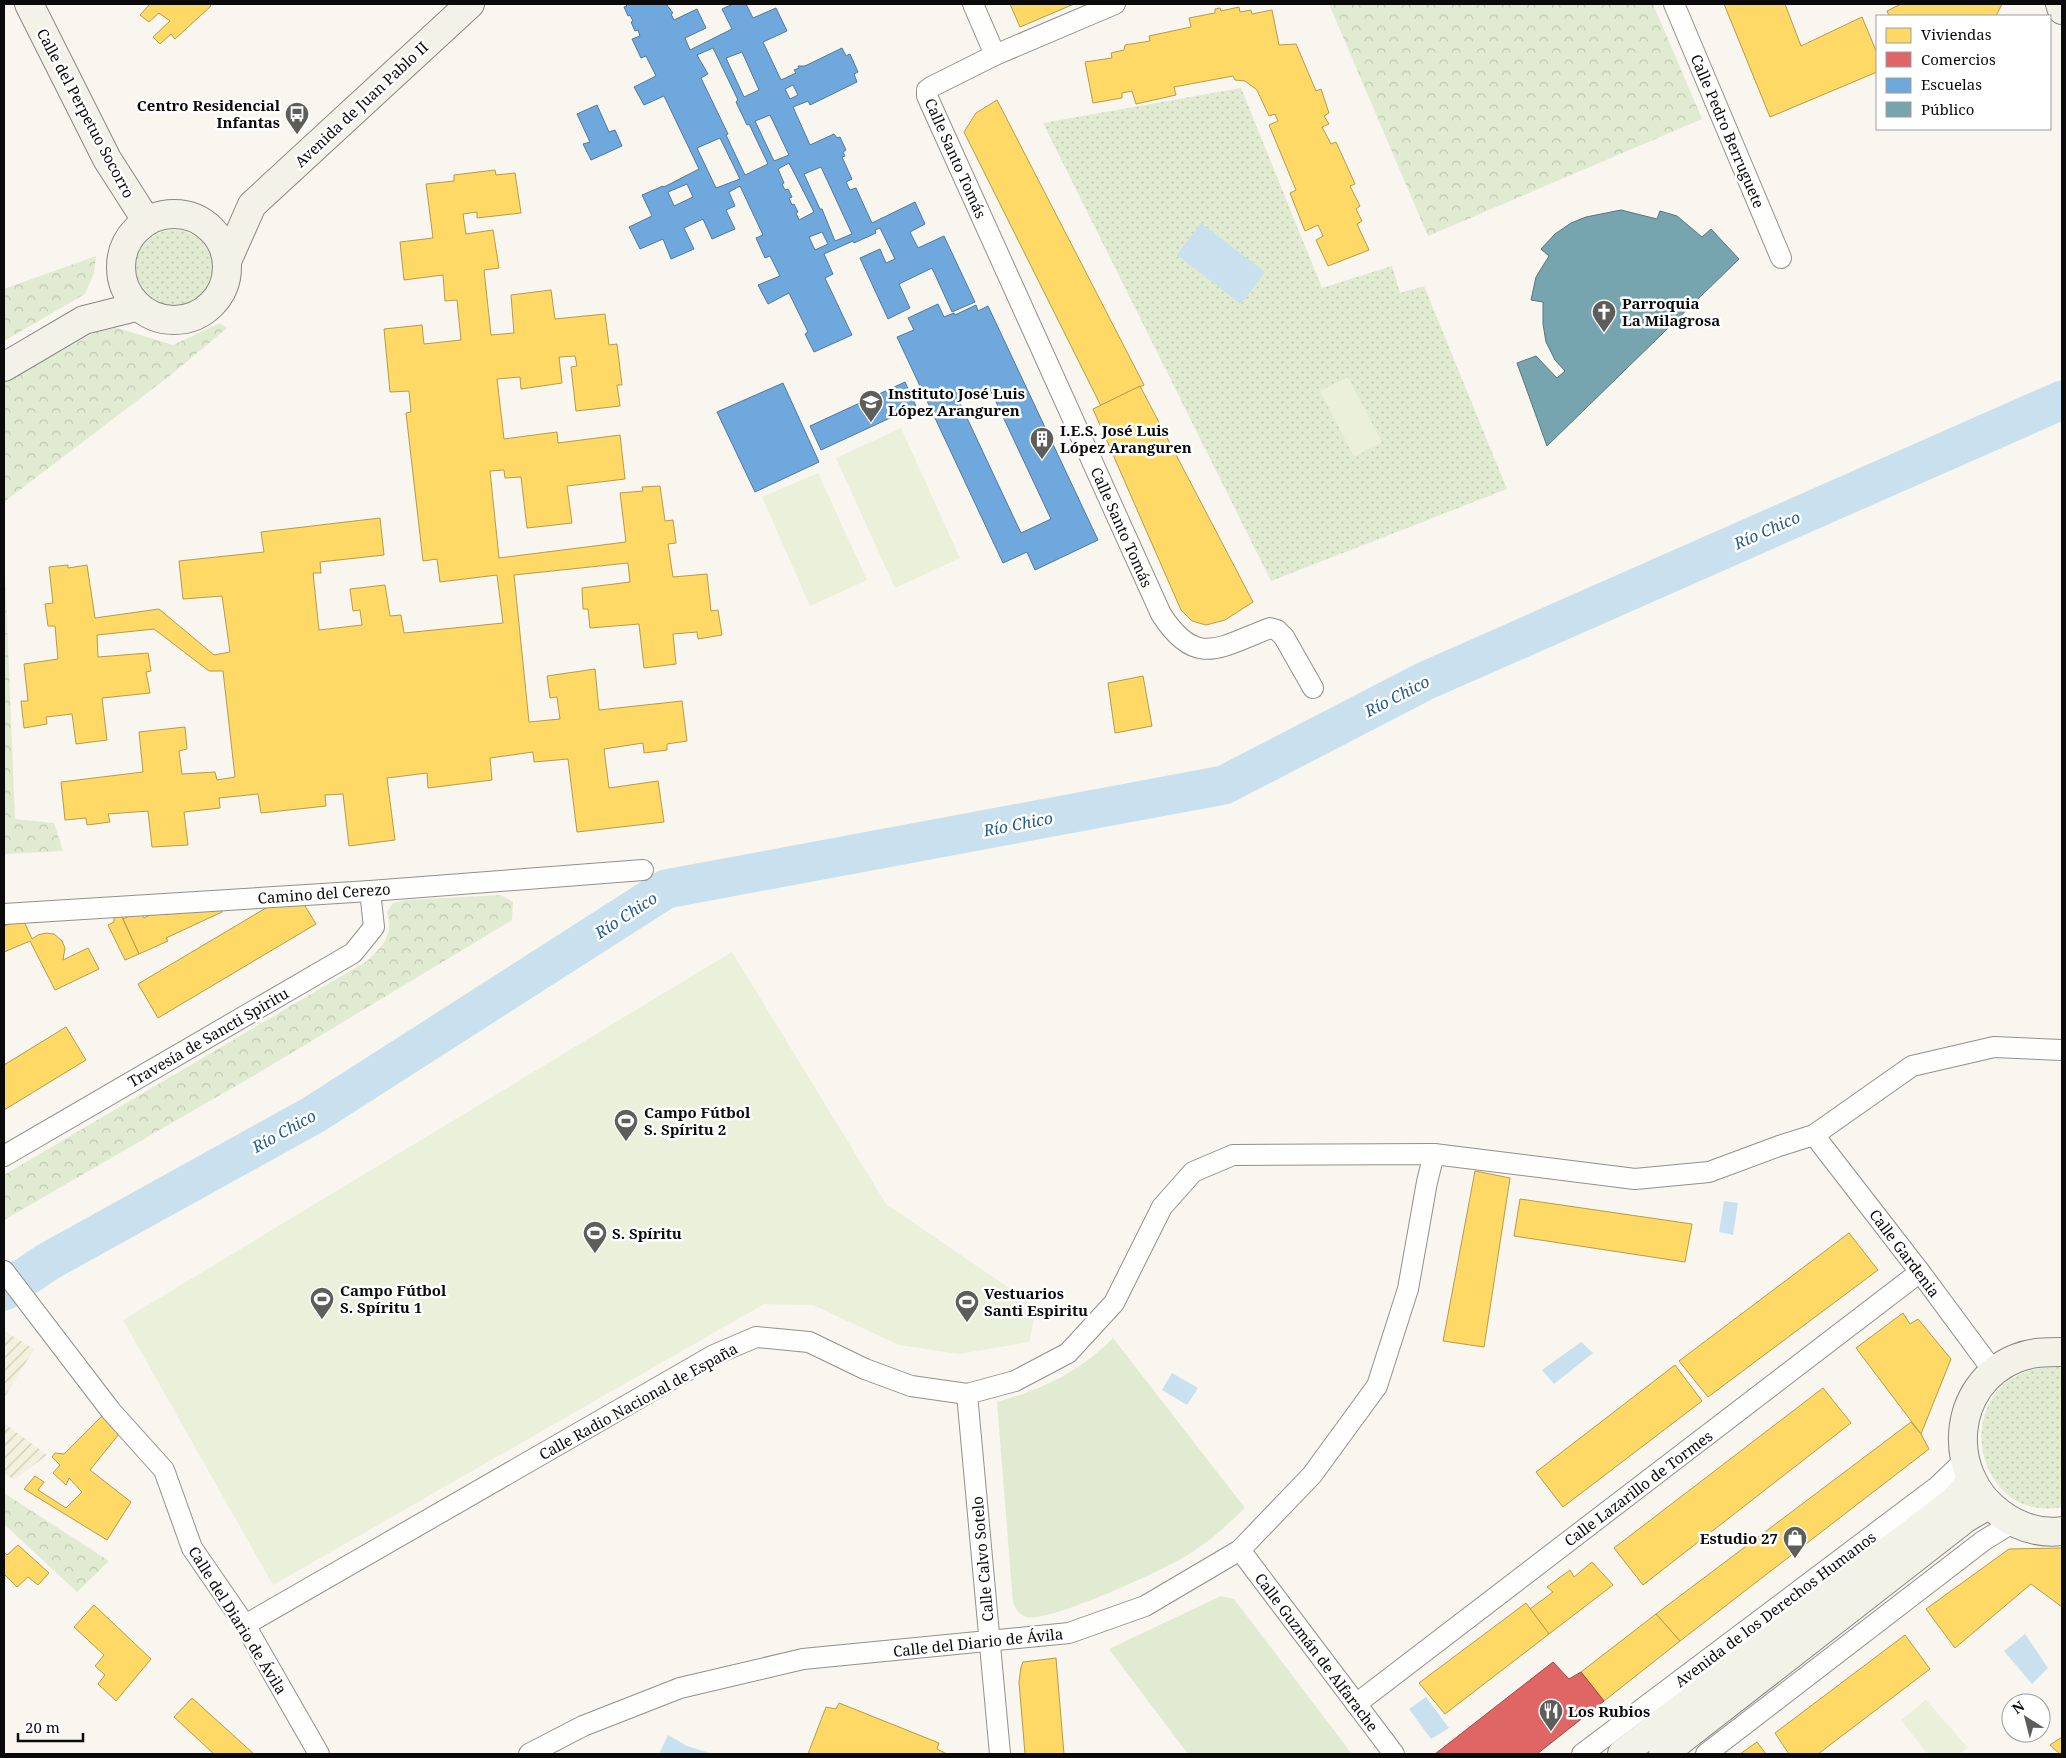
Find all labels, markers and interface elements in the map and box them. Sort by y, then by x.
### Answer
legend [1876,15,2051,130]
text: Viviendas [1921,24,1992,44]
street label: Calle del Perpetuo Socorro [33,25,139,201]
street label: Avenida de Juan Pablo II [290,37,432,171]
text: Comercios [1921,49,1996,69]
street label: Calle Pedro Berruguete [1687,51,1769,211]
text: Escuelas [1921,74,1982,94]
place label: Centro Residencial Infantas [137,95,281,132]
street label: Calle Santo Tomás [921,95,992,221]
text: Público [1921,99,1974,119]
bus stop icon: Centro Residencial Infantas [284,101,310,135]
place label: Parroquia La Milagrosa [1622,293,1720,330]
church icon: Parroquia La Milagrosa [1591,299,1617,333]
place label: Instituto José Luis López Aranguren [888,383,1025,420]
school or university icon: Instituto José Luis López Aranguren [858,389,884,423]
place label: I.E.S. José Luis López Aranguren [1060,420,1192,457]
building icon: I.E.S. José Luis López Aranguren [1029,426,1055,460]
street label: Calle Santo Tomás [1087,464,1158,590]
water label: Río Chico [1730,506,1804,555]
water label: Río Chico [1360,670,1433,722]
water label: Río Chico [980,806,1055,842]
street label: Camino del Cerezo [257,878,391,908]
water label: Río Chico [590,887,661,944]
street label: Travesía de Sancti Spiritu [124,982,292,1091]
place label: Campo Fútbol S. Spíritu 2 [644,1102,751,1139]
water label: Río Chico [247,1104,320,1158]
sports icon: Campo Fútbol S. Spíritu 2 [613,1108,639,1142]
street label: Calle Gardenia [1865,1205,1945,1301]
sports icon: S. Spíritu [582,1220,608,1254]
place label: S. Spíritu [612,1223,682,1243]
place label: Campo Fútbol S. Spíritu 1 [340,1280,447,1317]
place label: Vestuarios Santi Espiritu [984,1283,1088,1320]
sports icon: Campo Fútbol S. Spíritu 1 [309,1286,335,1320]
sports icon: Vestuarios Santi Espiritu [954,1289,980,1323]
street label: Calle Radio Nacional de España [535,1338,741,1464]
street label: Calle Lazarillo de Tormes [1560,1425,1716,1550]
street label: Calle Calvo Sotelo [967,1495,997,1623]
shop icon: Estudio 27 [1782,1525,1808,1559]
street label: Avenida de los Derechos Humanos [1670,1527,1880,1691]
place label: Estudio 27 [1700,1528,1778,1548]
street label: Calle del Diario de Ávila [184,1542,292,1698]
street label: Calle Guzmán de Alfarache [1251,1569,1383,1735]
street label: Calle del Diario de Ávila [892,1623,1064,1661]
north arrow [2001,1693,2051,1743]
text: N [2008,1696,2028,1718]
restaurant icon: Los Rubios [1538,1698,1564,1732]
place label: Los Rubios [1568,1701,1650,1721]
scale bar [18,1710,82,1742]
text: 20 m [25,1717,60,1737]

